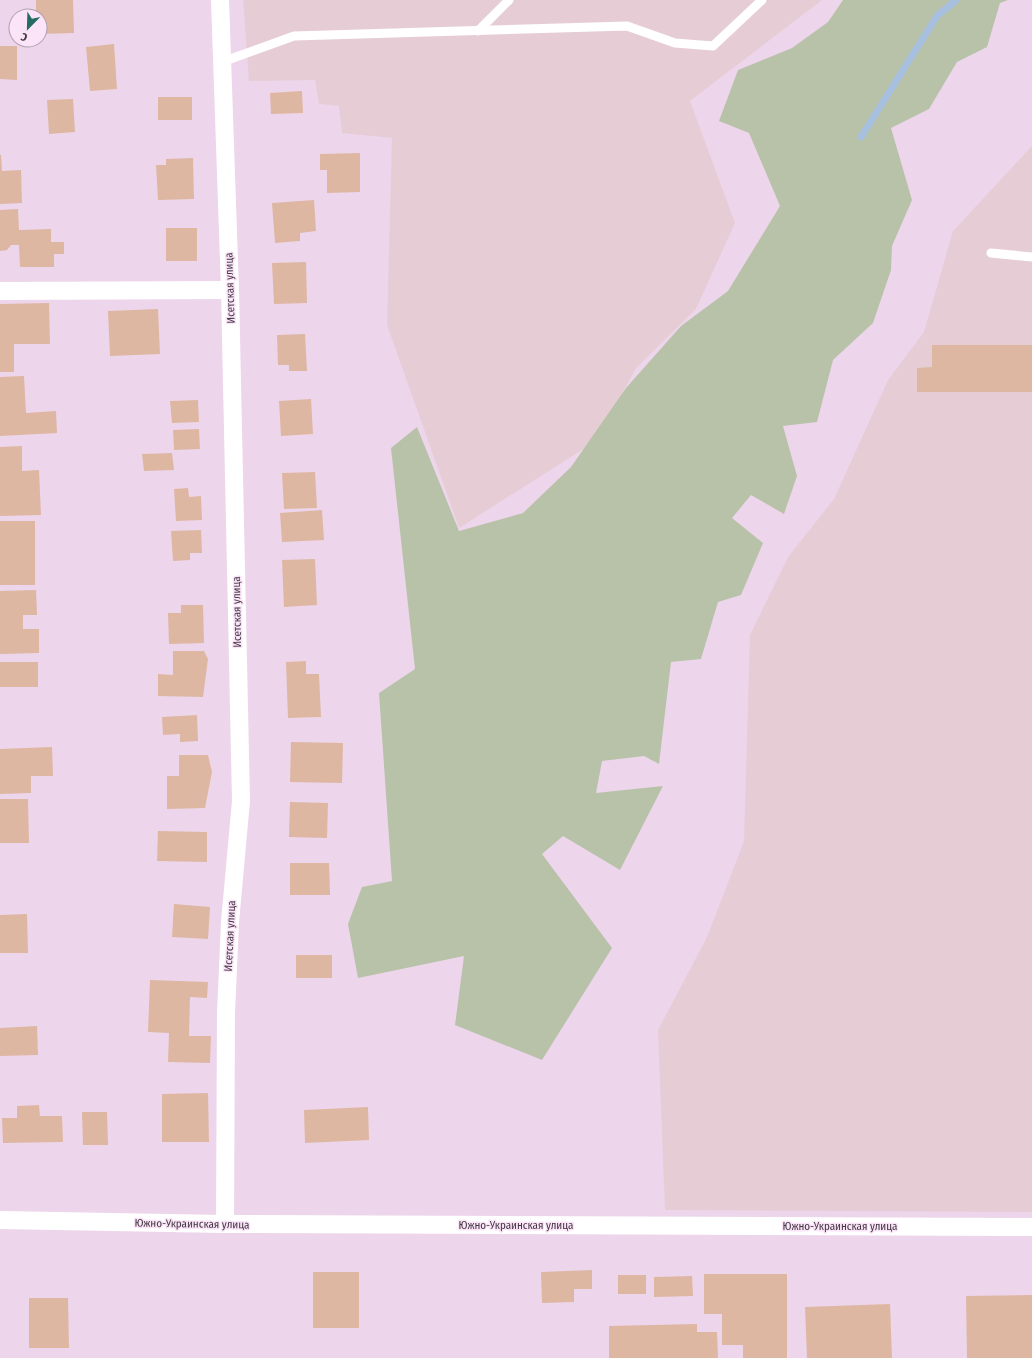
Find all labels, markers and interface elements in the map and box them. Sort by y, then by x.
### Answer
north arrow [8,8,48,48]
text: С [19,30,29,44]
street label: Исетская улица [222,252,238,324]
street label: Исетская улица [230,576,244,648]
street label: Исетская улица [222,900,238,972]
street label: Южно-Украинская улица [134,1216,250,1232]
street label: Южно-Украинская улица [459,1219,573,1232]
street label: Южно-Украинская улица [783,1220,897,1233]

